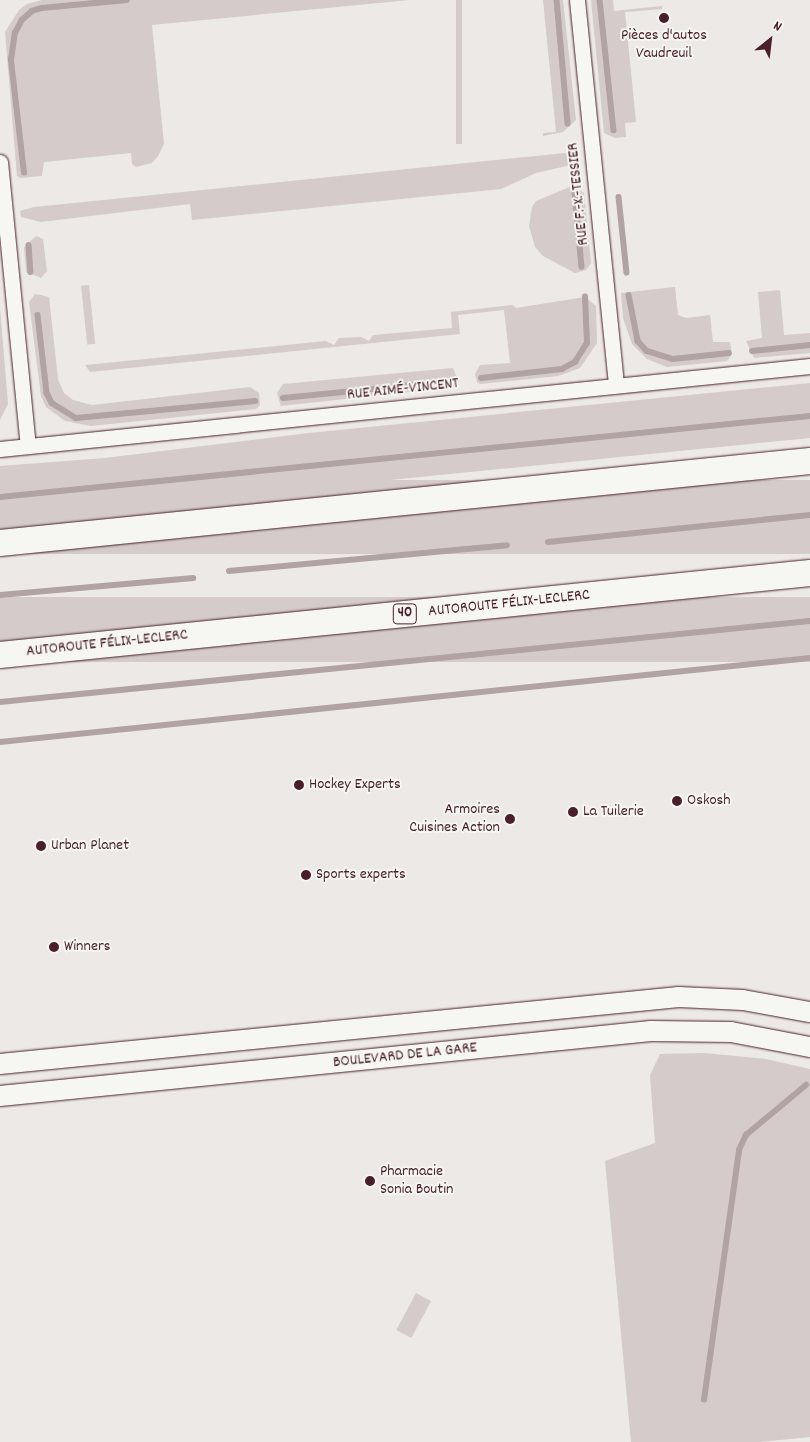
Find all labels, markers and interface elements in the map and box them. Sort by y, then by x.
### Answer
marker: Pièces d'autos Vaudreuil [658,12,670,24]
north arrow [745,15,795,65]
text: N [769,16,785,37]
place label: Pièces d'autos Vaudreuil [621,26,707,64]
street label: RUE F.-X.-TESSIER [564,142,594,246]
street label: RUE AIMÉ-VINCENT [346,375,460,405]
street label: AUTOROUTE FÉLIX-LECLERC [427,586,591,622]
road number: 40 [392,602,418,626]
street label: AUTOROUTE FÉLIX-LECLERC [25,626,189,662]
place label: Hockey Experts [309,775,401,795]
marker: Hockey Experts [293,779,305,791]
place label: Oskosh [687,791,731,811]
marker: Oskosh [671,795,683,807]
place label: Armoires Cuisines Action [409,800,500,838]
place label: La Tuilerie [583,802,644,822]
marker: La Tuilerie [567,806,579,818]
marker: Armoires Cuisines Action [504,813,516,825]
place label: Urban Planet [51,836,129,856]
marker: Urban Planet [35,840,47,852]
place label: Sports experts [316,865,406,885]
marker: Sports experts [300,869,312,881]
place label: Winners [64,937,111,957]
marker: Winners [48,941,60,953]
street label: BOULEVARD DE LA GARE [332,1039,478,1073]
place label: Pharmacie Sonia Boutin [380,1162,453,1200]
marker: Pharmacie Sonia Boutin [364,1175,376,1187]

